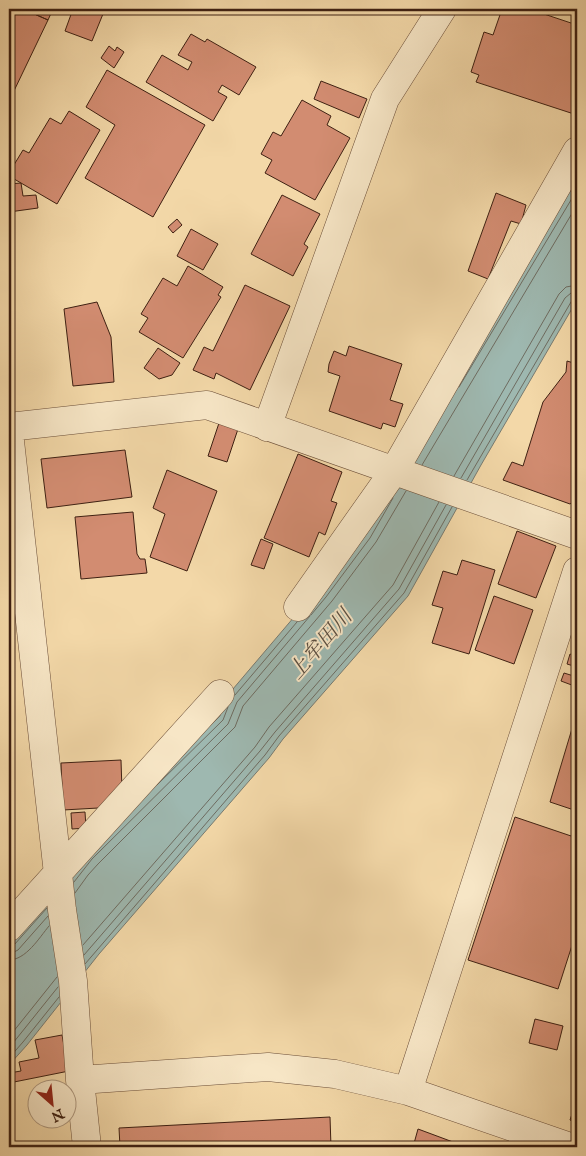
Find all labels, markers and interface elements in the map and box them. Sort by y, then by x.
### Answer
water label: 上牟田川 [283,603,360,686]
north arrow [28,1078,78,1128]
text: N [48,1103,68,1125]

